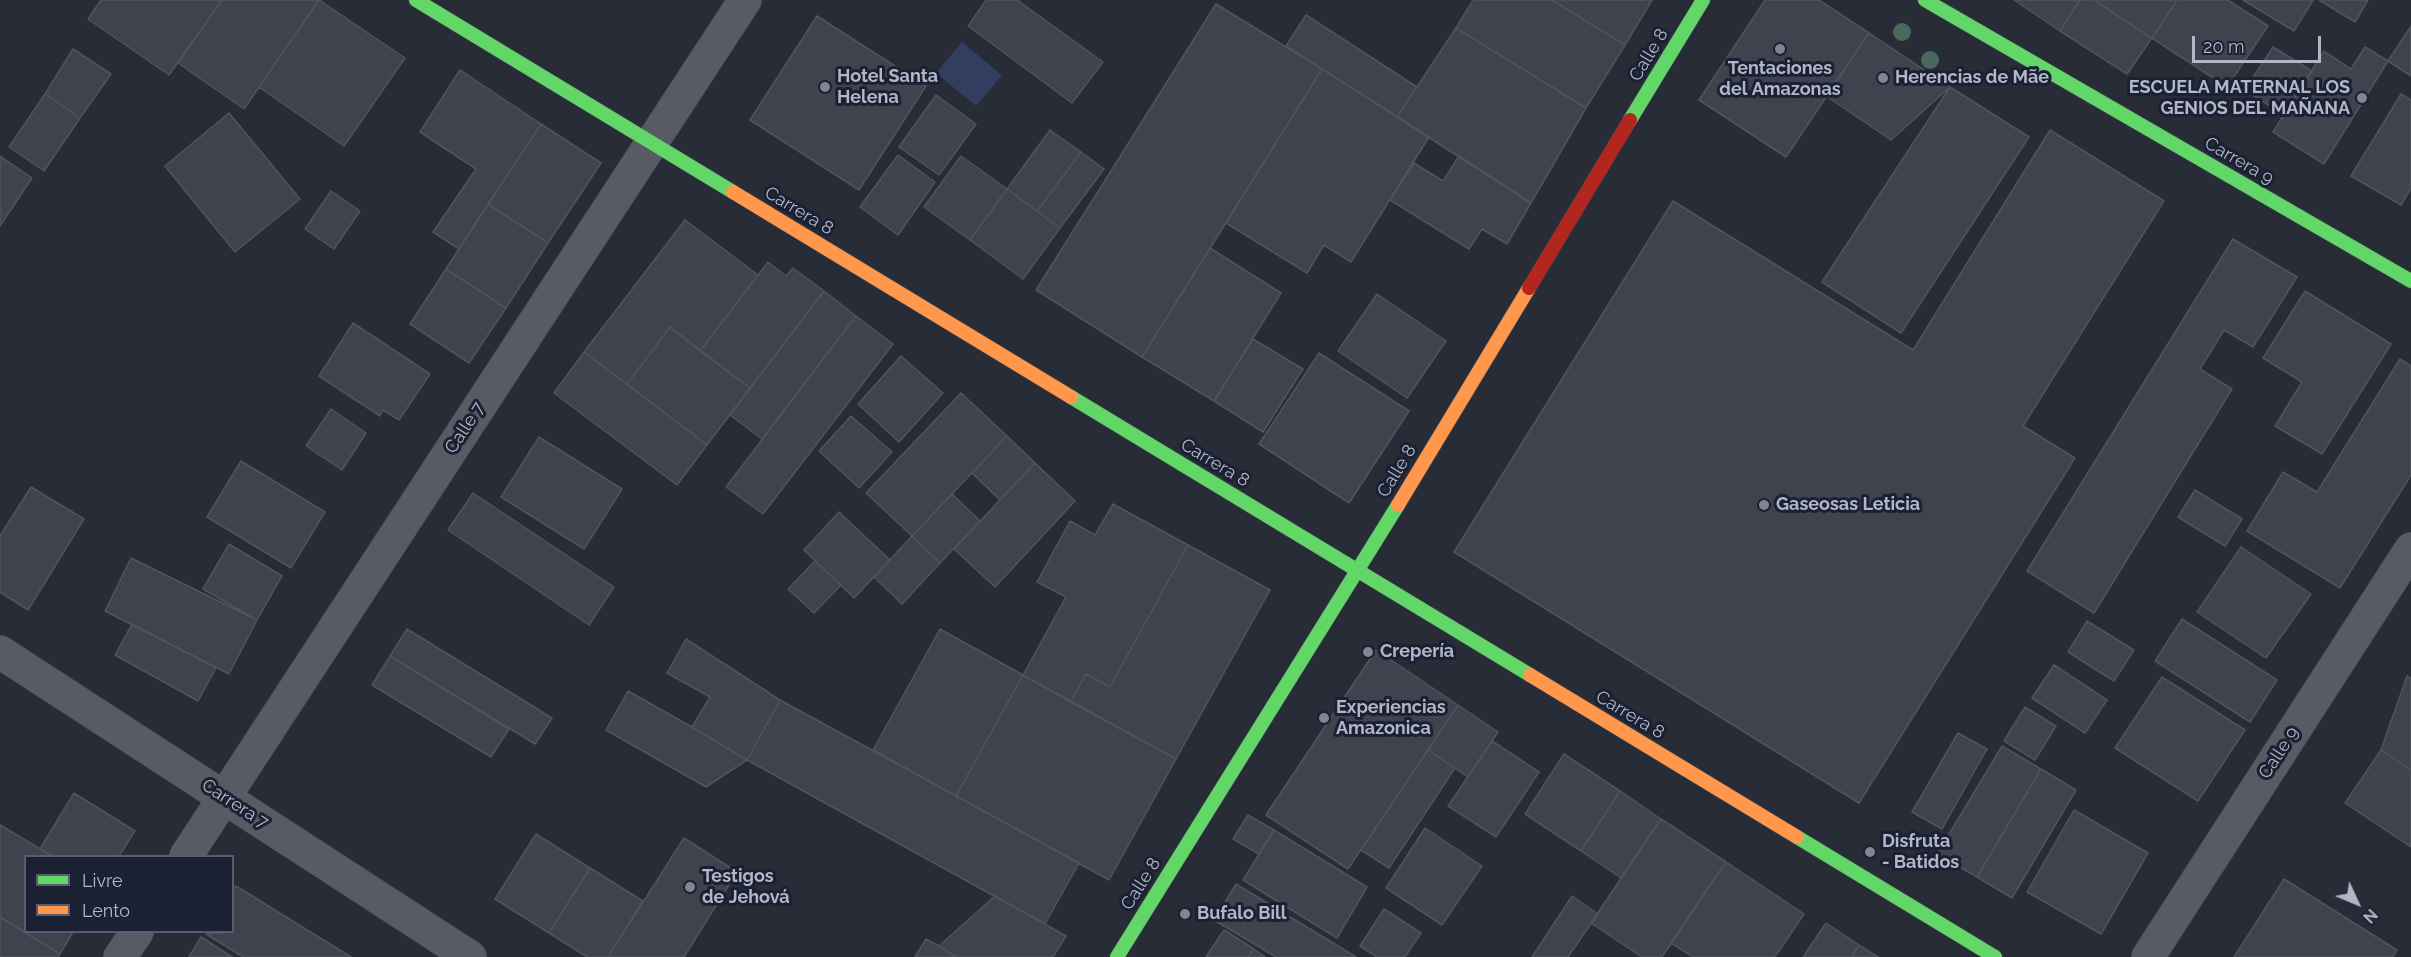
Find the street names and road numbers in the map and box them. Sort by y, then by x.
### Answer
street label: Calle 8 [1625,25,1673,85]
street label: Carrera 9 [2201,133,2277,189]
street label: Carrera 8 [761,182,837,240]
street label: Calle 7 [440,398,490,458]
street label: Carrera 8 [1177,434,1253,492]
street label: Calle 8 [1373,441,1421,501]
street label: Carrera 8 [1592,686,1668,744]
street label: Calle 9 [2254,723,2304,783]
street label: Carrera 7 [198,774,272,834]
street label: Calle 8 [1117,854,1165,914]

